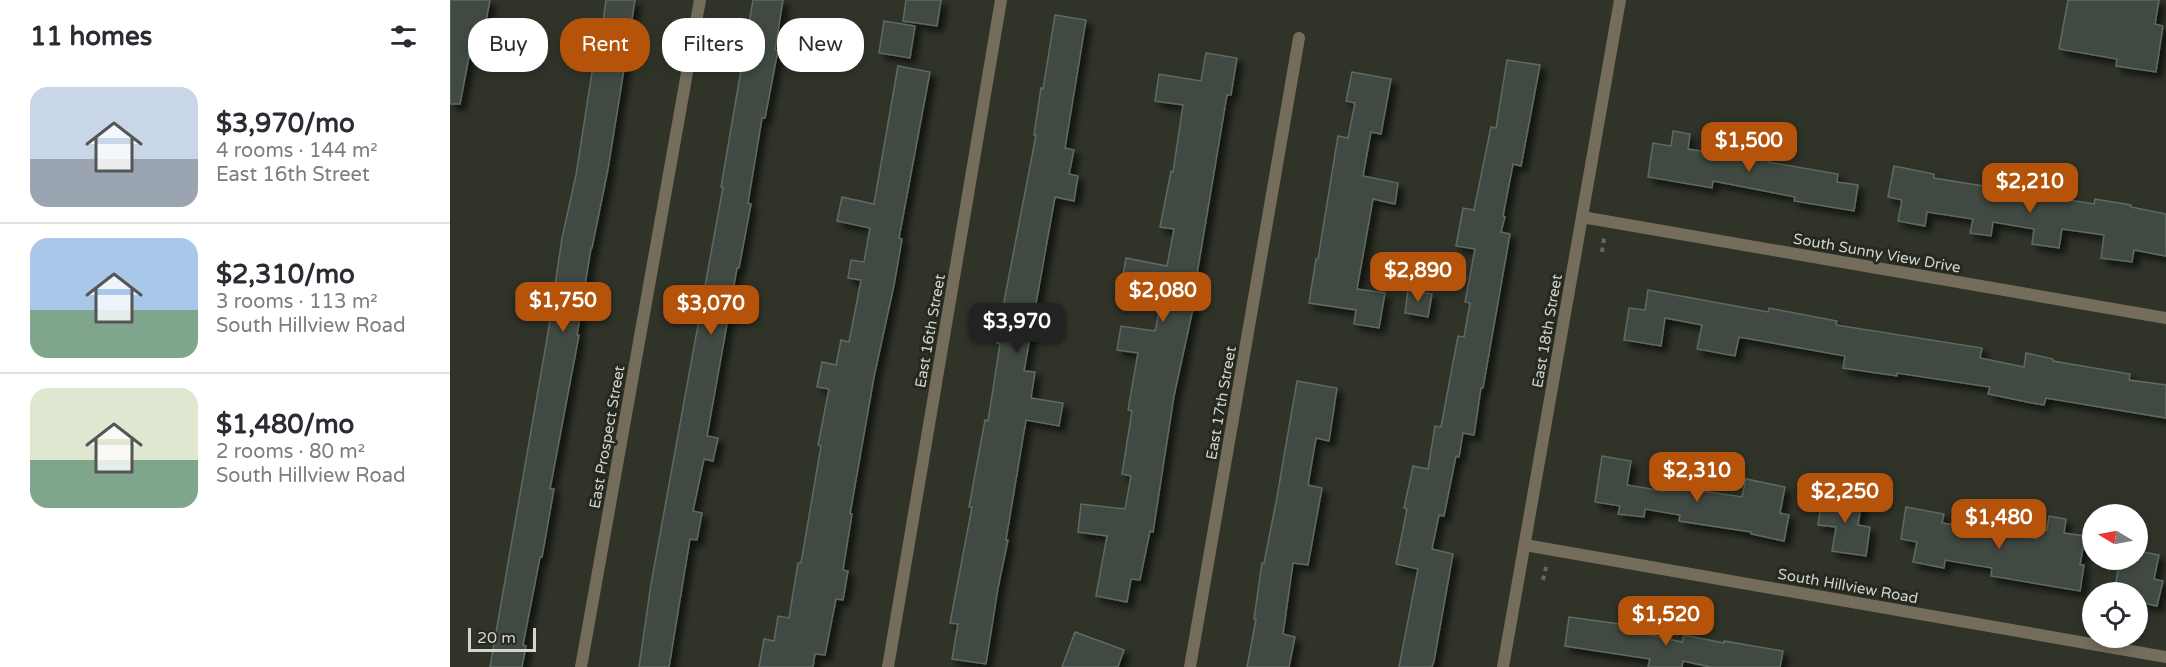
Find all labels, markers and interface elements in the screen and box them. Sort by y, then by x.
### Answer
chip: Buy [468,18,548,72]
chip: Rent [560,18,650,72]
chip: Filters [662,18,765,72]
chip: New [777,18,864,72]
icon: filters [387,20,420,53]
text: 11 homes [30,21,152,52]
text: $3,970/mo [216,108,355,139]
icon: home [78,111,150,183]
pin: $1,500 [1700,122,1798,173]
text: $1,500 [1715,129,1783,153]
text: 4 rooms · 144 m² [216,139,378,163]
text: East 16th Street [216,163,370,187]
pin: $2,210 [1981,163,2079,214]
text: $2,210 [1996,170,2064,194]
street label: South Sunny View Drive [1792,229,1962,277]
pin: $2,890 [1369,252,1467,303]
text: $2,310/mo [216,259,355,290]
text: $2,890 [1384,259,1452,283]
icon: home [78,262,150,334]
street label: East 16th Street [911,272,949,389]
pin: $2,080 [1114,272,1212,323]
street label: East 18th Street [1528,272,1566,389]
text: $2,080 [1129,279,1197,303]
pin: $1,750 [514,282,612,333]
pin: $3,070 [662,285,760,336]
text: $1,750 [529,289,597,313]
text: 3 rooms · 113 m² [216,290,378,314]
text: $3,070 [677,292,745,316]
pin: $3,970 [968,303,1066,354]
text: $3,970 [983,310,1051,334]
text: South Hillview Road [216,314,406,338]
street label: East 17th Street [1202,344,1240,461]
street label: East Prospect Street [586,364,628,510]
text: $1,480/mo [216,409,354,440]
icon: home [78,412,150,484]
text: 2 rooms · 80 m² [216,440,365,464]
pin: $2,310 [1648,452,1746,503]
text: $2,310 [1663,459,1731,483]
text: South Hillview Road [216,464,406,488]
pin: $2,250 [1796,473,1894,524]
text: $2,250 [1811,480,1879,504]
pin: $1,480 [1950,499,2048,550]
north arrow [2082,504,2148,570]
map controls [2082,504,2148,648]
text: $1,480 [1965,506,2033,530]
street label: South Hillview Road [1776,565,1920,607]
button: locate [2082,582,2148,648]
pin: $1,520 [1617,596,1715,647]
text: $1,520 [1632,603,1700,627]
scale bar [468,625,536,652]
text: 20 m [477,628,516,648]

